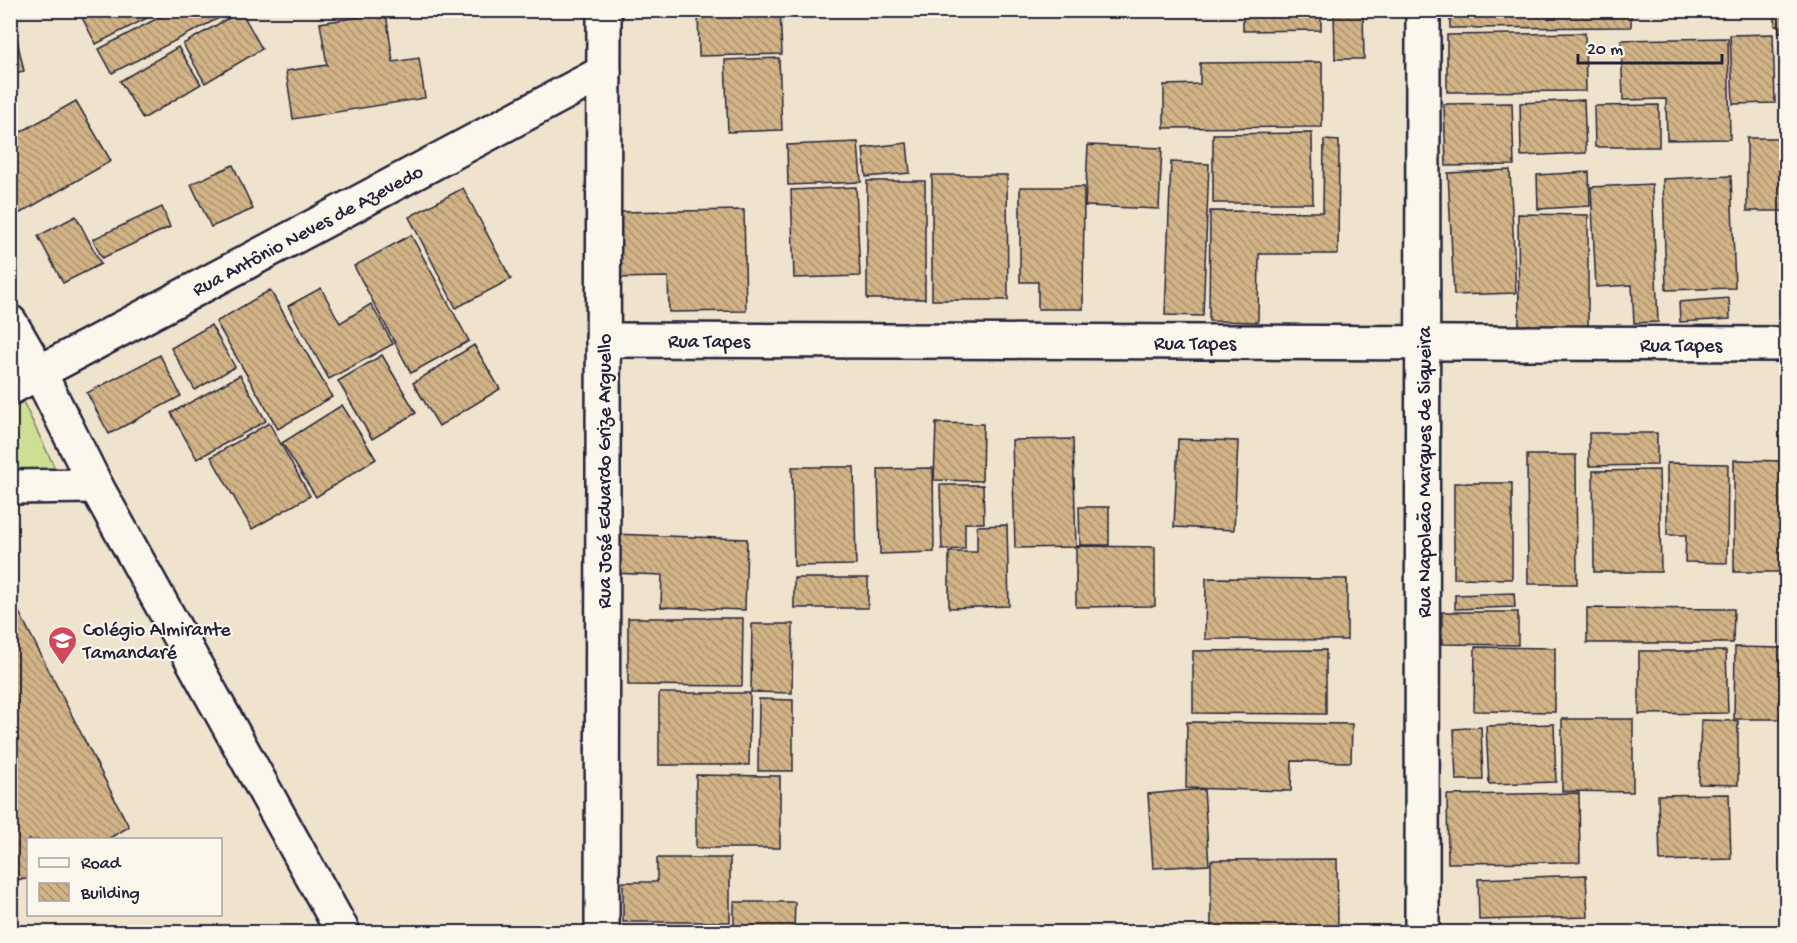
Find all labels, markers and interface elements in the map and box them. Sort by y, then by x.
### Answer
scale bar [1578,27,1722,65]
text: 20 m [1587,40,1623,61]
street label: Rua Antônio Neves de Azevedo [189,161,428,303]
street label: Rua Napoleão Marques de Siqueira [1415,325,1438,618]
street label: Rua Tapes [668,332,751,355]
street label: Rua José Eduardo Grize Arguello [595,334,618,608]
street label: Rua Tapes [1154,334,1237,357]
street label: Rua Tapes [1640,336,1723,359]
place label: Colégio Almirante Tamandaré [82,620,231,666]
school or university icon: Colégio Almirante Tamandaré [46,624,78,666]
legend [27,838,222,916]
text: Road [81,854,122,875]
text: Building [80,884,140,905]

